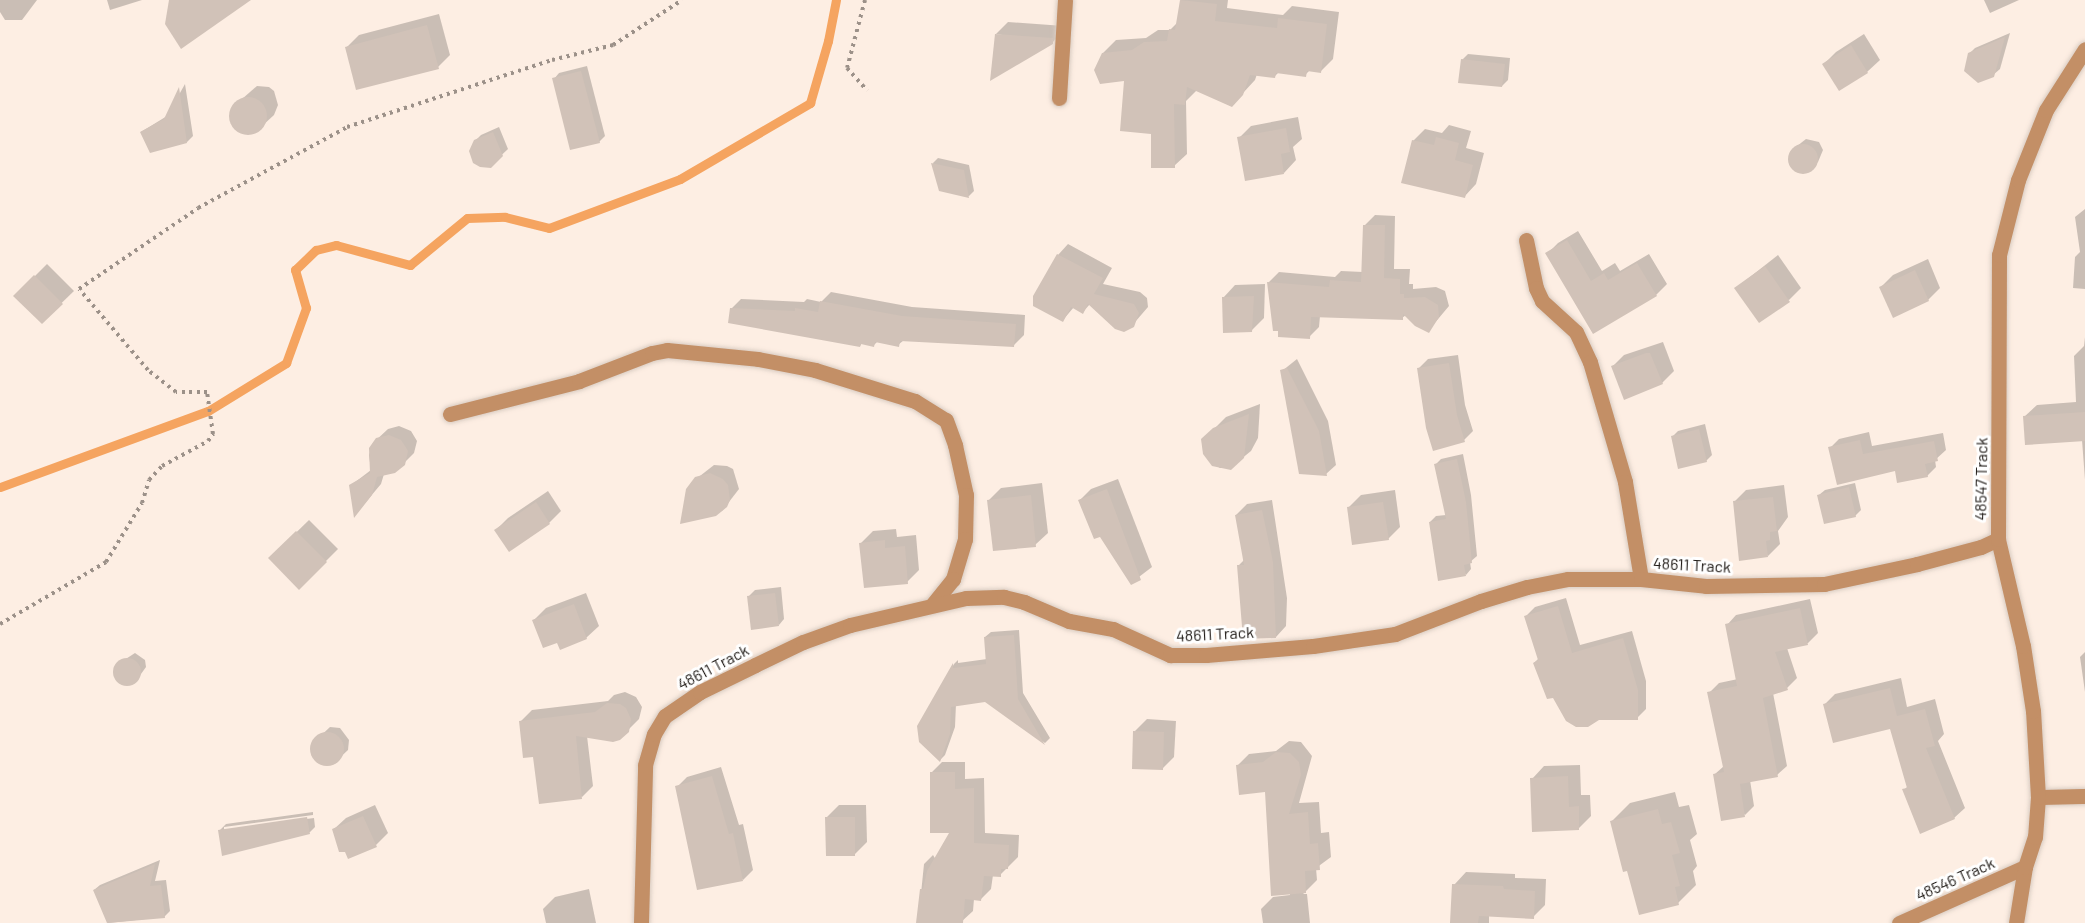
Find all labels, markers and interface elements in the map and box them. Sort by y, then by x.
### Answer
street label: 48547 Track [1971,437,1991,521]
street label: 48611 Track [1652,553,1732,577]
street label: 48611 Track [1175,622,1255,646]
street label: 48611 Track [674,640,752,694]
street label: 48546 Track [1913,853,1997,905]

